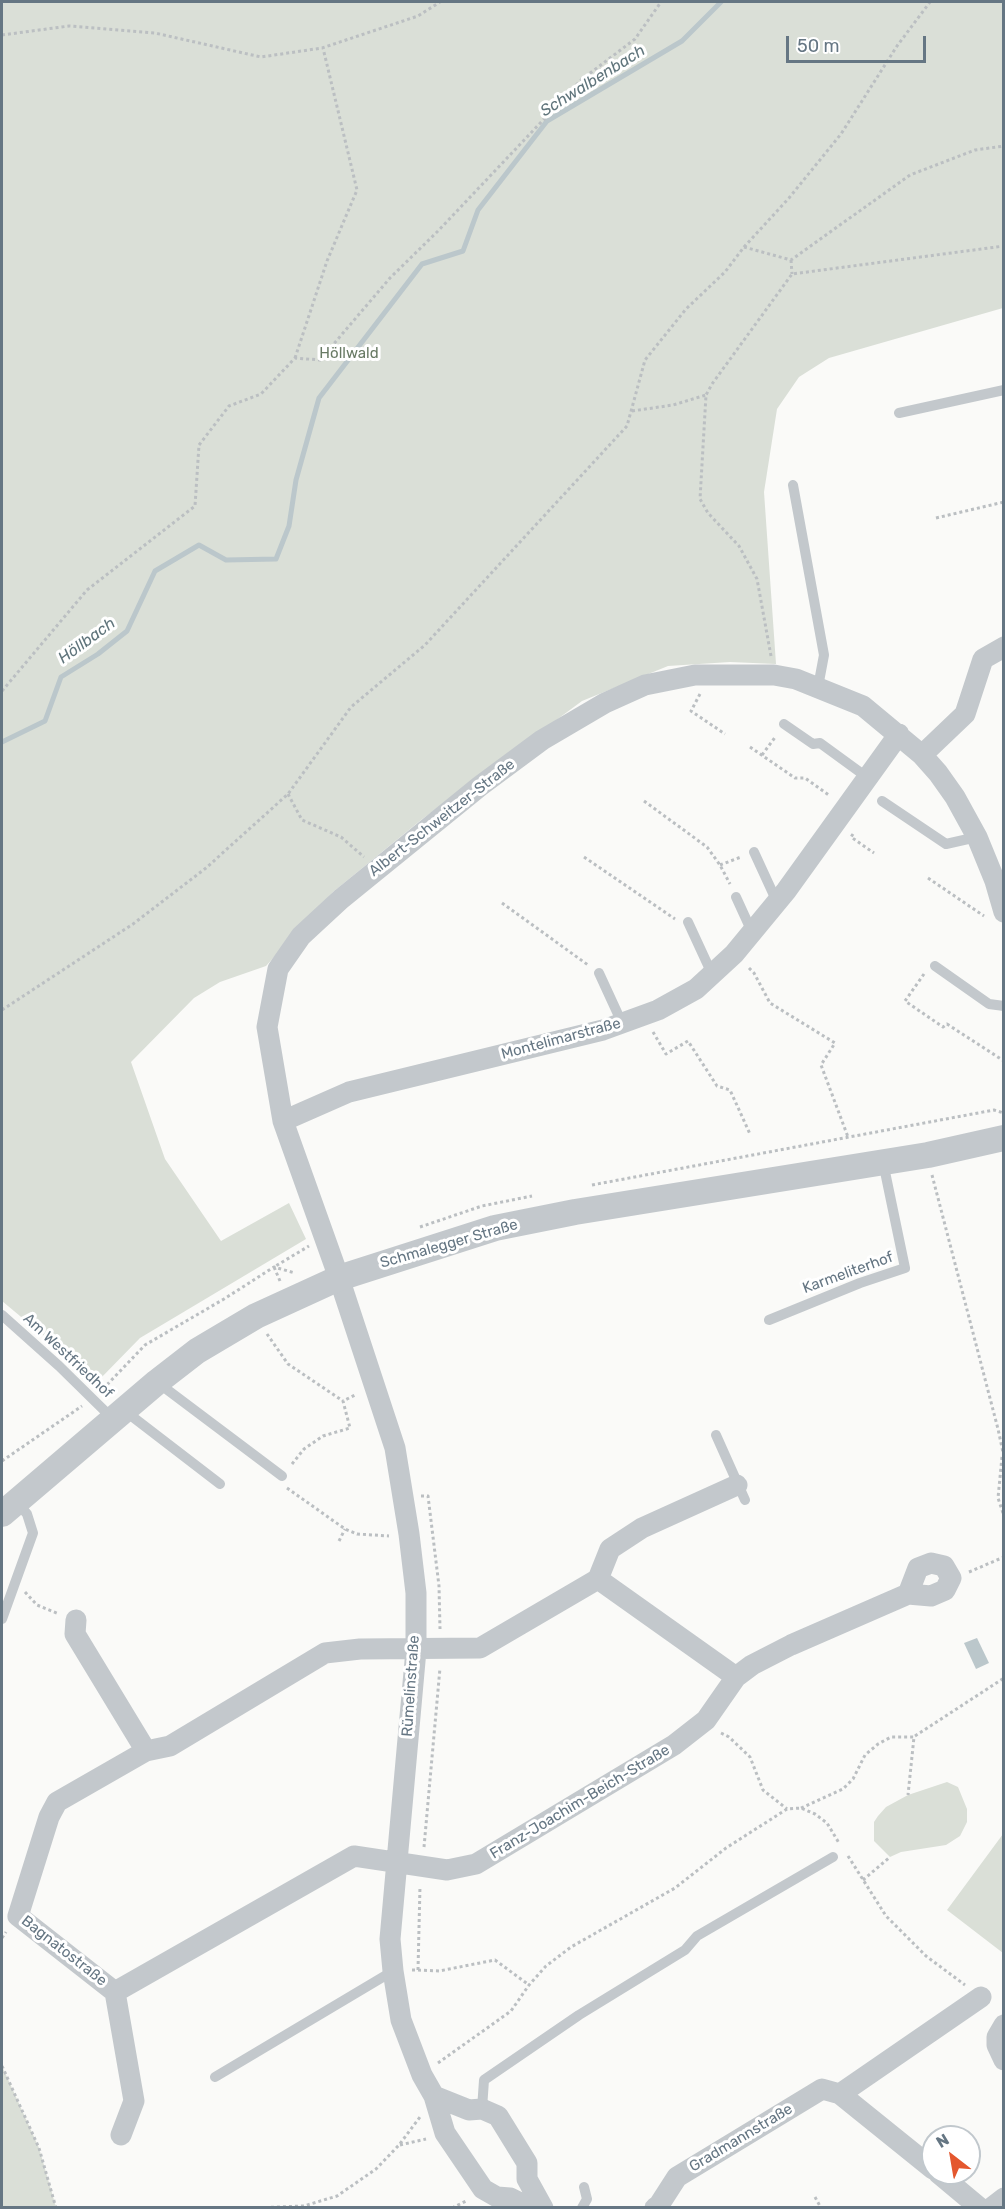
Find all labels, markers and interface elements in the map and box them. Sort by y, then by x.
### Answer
scale bar [789,24,928,62]
text: 50 m [797,35,840,57]
water label: Schwalbenbach [537,41,649,121]
park label: Höllwald [319,345,379,363]
water label: Höllbach [55,614,119,668]
street label: Albert-Schweitzer-Straße [365,755,519,881]
street label: Montelimarstraße [499,1014,623,1064]
street label: Schmalegger Straße [378,1216,520,1272]
street label: Karmeliterhof [800,1248,896,1298]
street label: Am Westfriedhof [19,1310,117,1402]
street label: Rümelinstraße [398,1635,424,1737]
street label: Franz-Joachim-Beich-Straße [487,1741,673,1863]
street label: Bagnatostraße [18,1912,110,1990]
street label: Gradmannstraße [686,2100,796,2176]
north arrow [921,2125,981,2185]
text: N [933,2130,952,2152]

